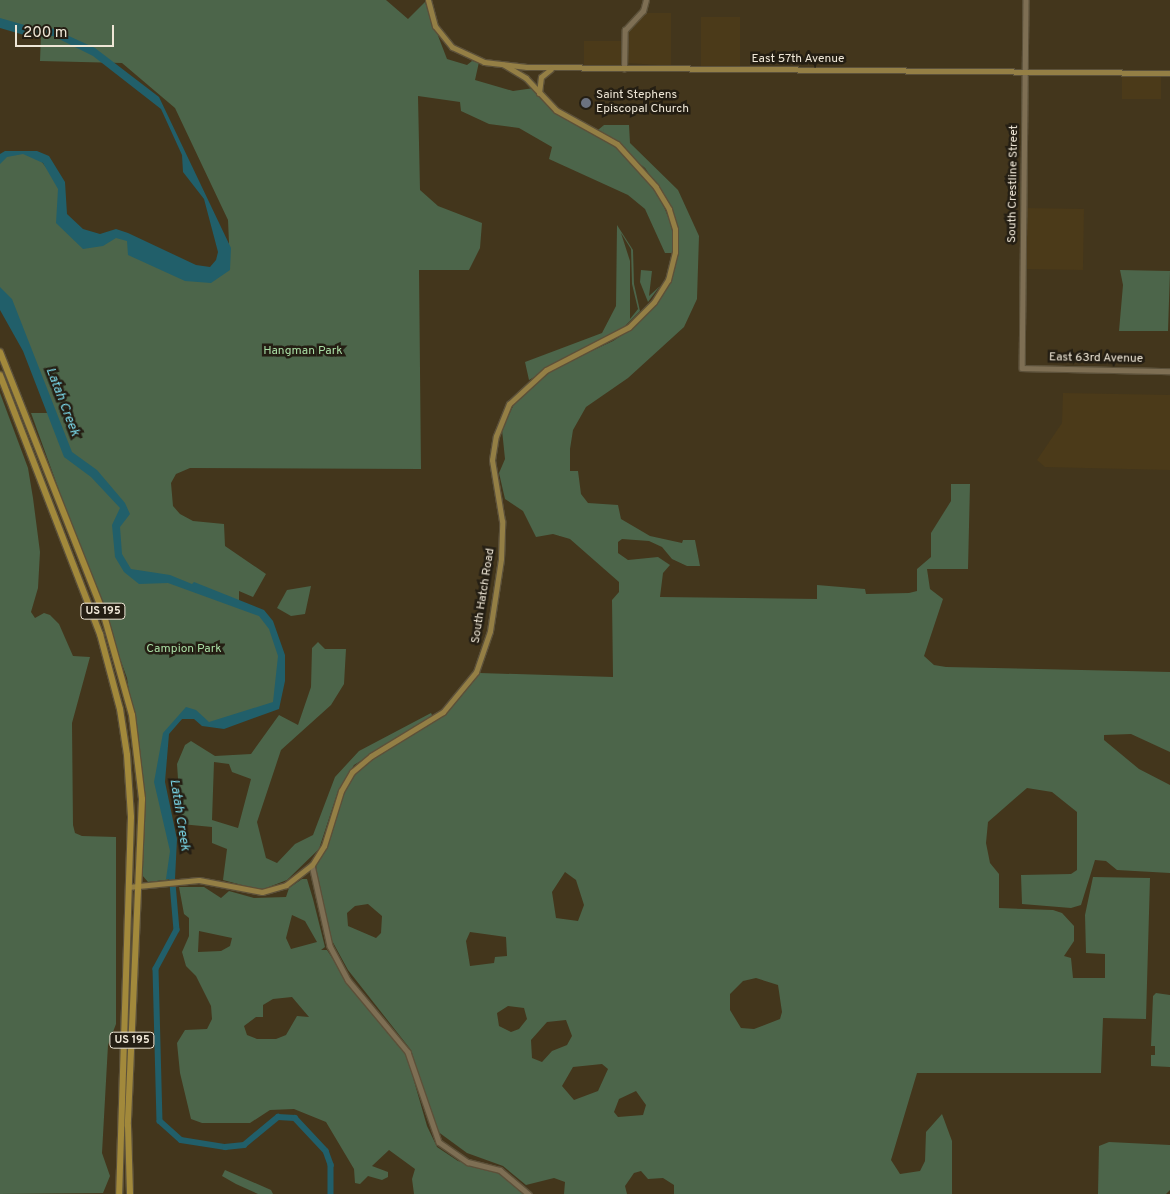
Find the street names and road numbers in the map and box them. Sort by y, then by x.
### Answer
street label: East 57th Avenue [751,53,845,67]
street label: South Crestline Street [1006,125,1022,243]
street label: East 63rd Avenue [1049,351,1143,367]
street label: South Hatch Road [469,547,499,645]
road number: US 195 [79,602,127,620]
road number: US 195 [108,1032,156,1048]

